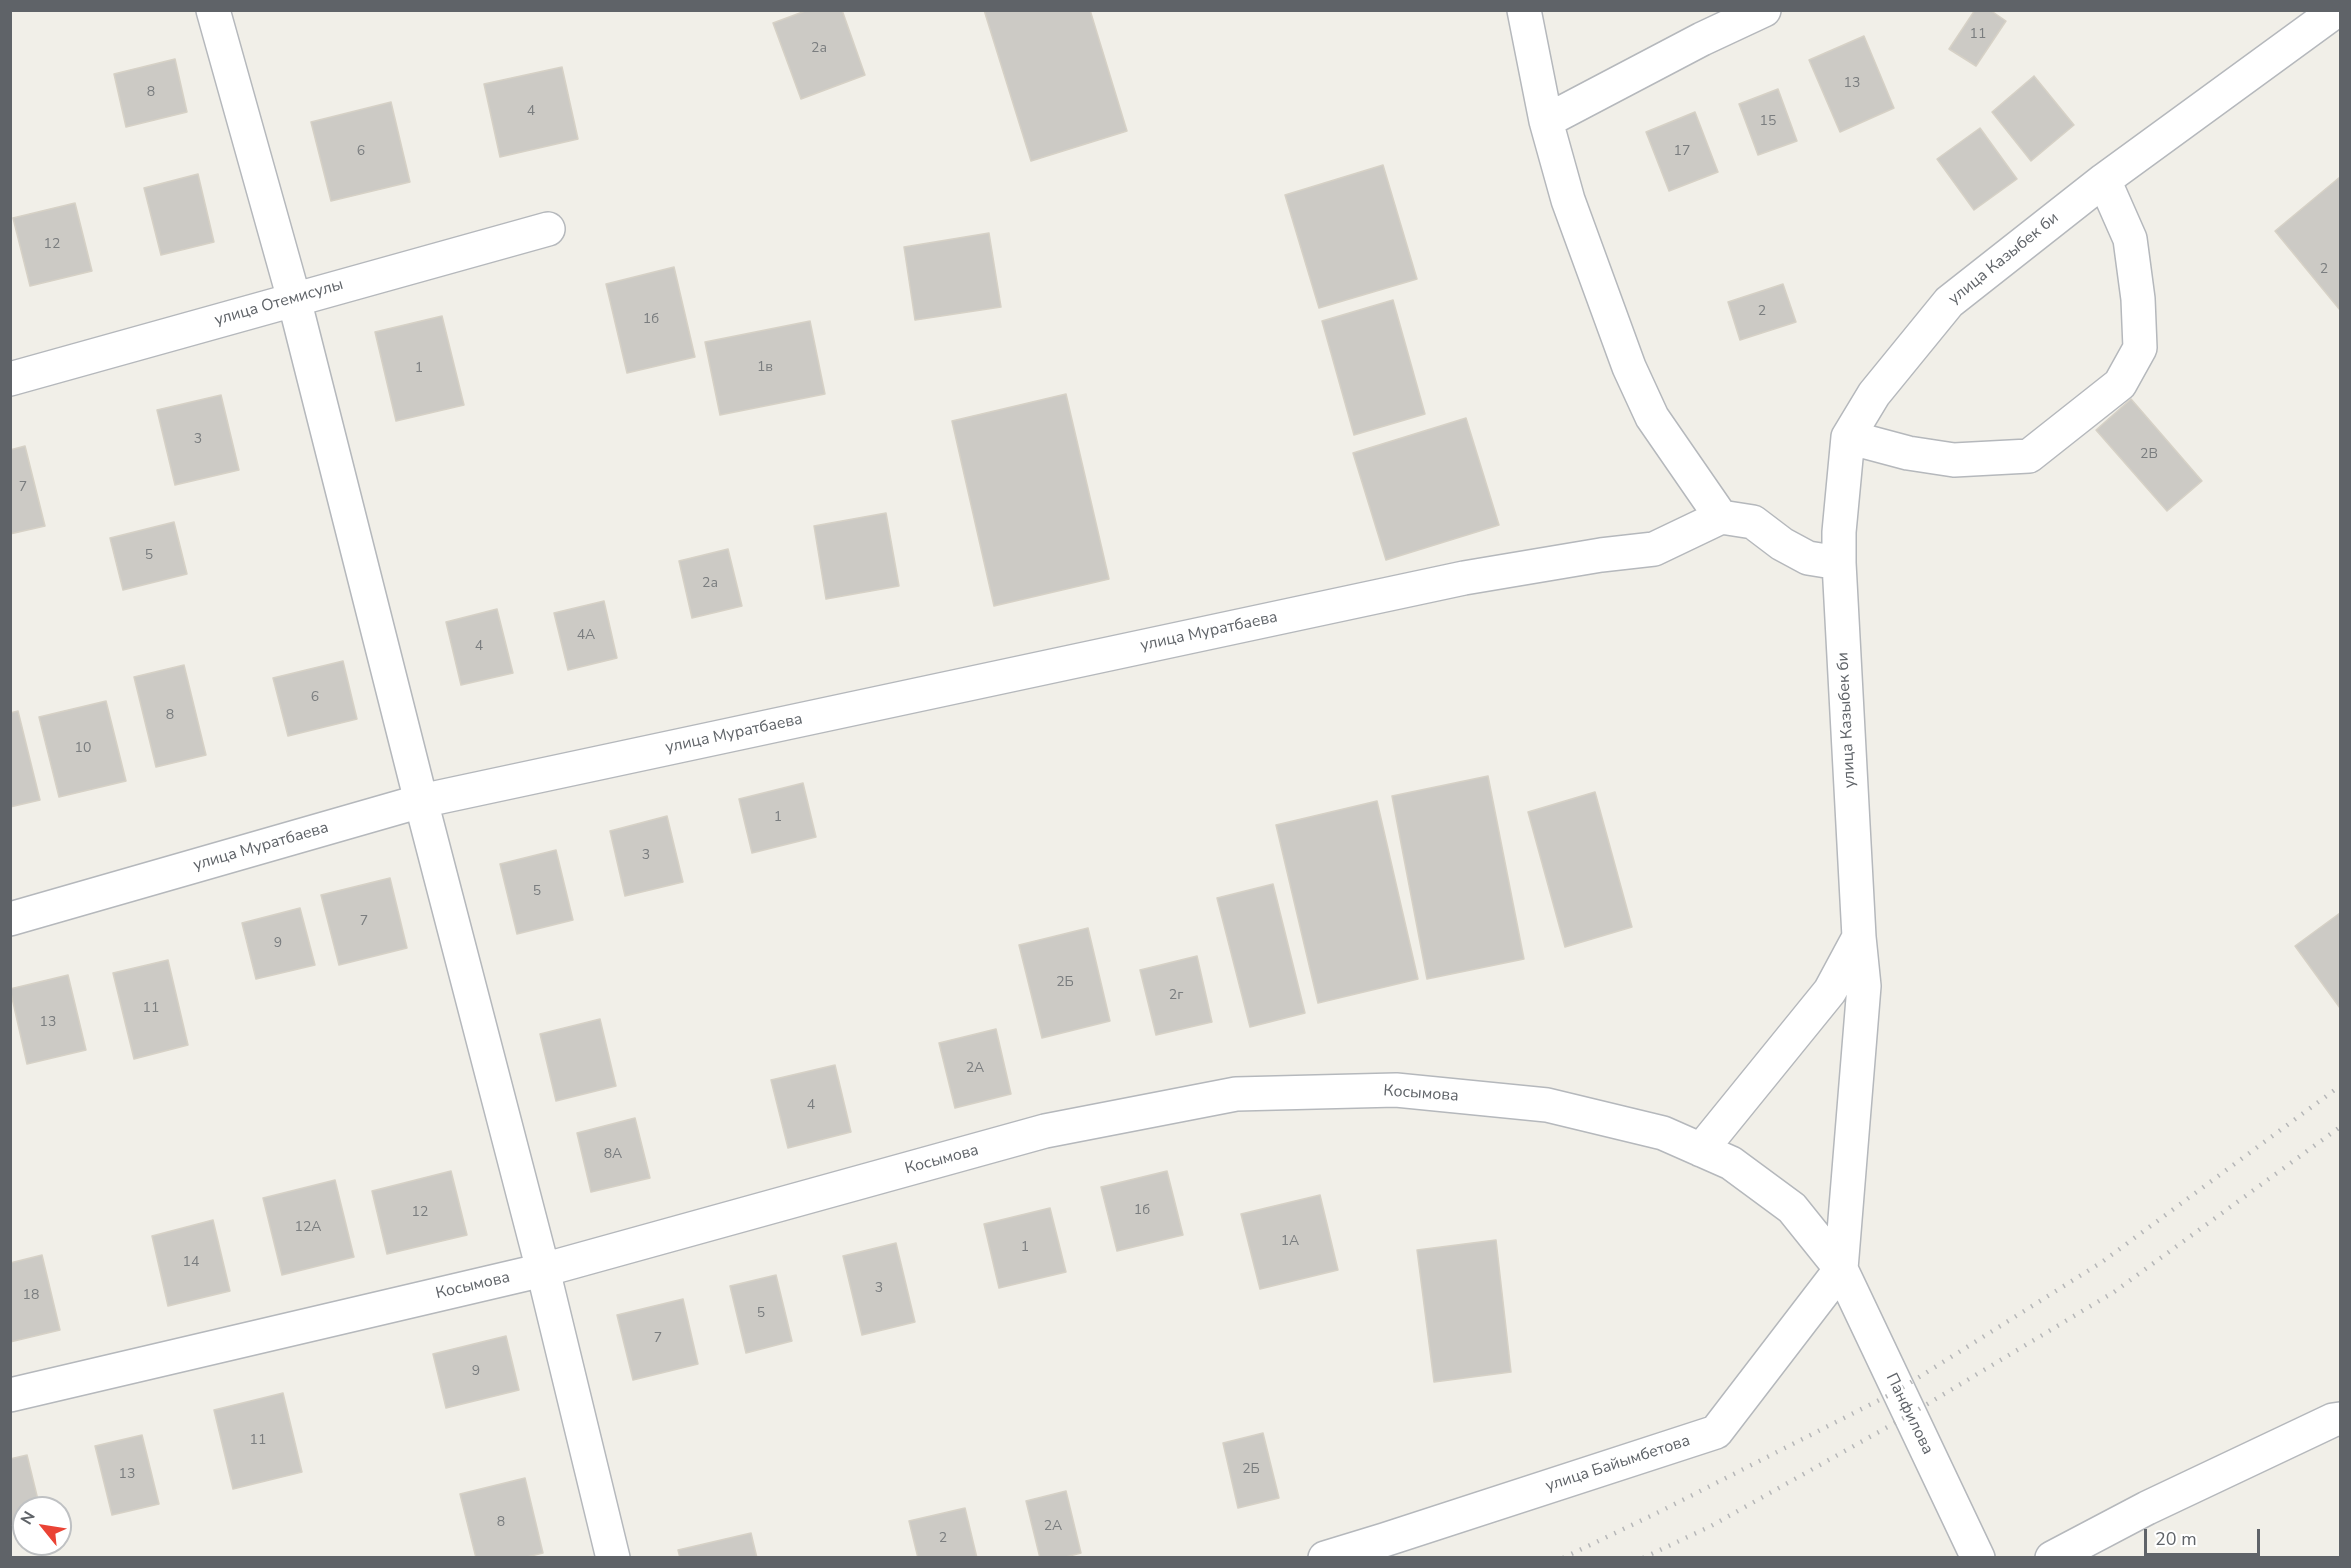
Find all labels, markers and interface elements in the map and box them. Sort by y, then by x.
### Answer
house number: 11 [1970,27,1986,43]
house number: 2а [811,41,827,57]
house number: 13 [1844,76,1860,92]
house number: 8 [147,85,155,101]
house number: 4 [527,104,535,120]
house number: 15 [1760,114,1776,130]
house number: 6 [357,144,365,160]
house number: 17 [1674,144,1690,160]
street label: улица Казыбек би [1945,209,2063,309]
house number: 12 [44,237,60,253]
house number: 2 [2320,262,2328,278]
street label: улица Отемисулы [212,275,346,331]
house number: 2 [1758,304,1766,320]
house number: 1б [643,312,659,328]
house number: 1в [757,360,773,376]
house number: 1 [415,361,423,377]
house number: 3 [194,432,202,448]
house number: 2В [2140,447,2158,463]
house number: 7 [19,480,27,496]
house number: 5 [145,548,153,564]
house number: 2а [702,576,718,592]
street label: улица Муратбаева [1139,608,1279,656]
house number: 4А [577,628,595,644]
house number: 4 [475,639,483,655]
street label: улица Казыбек би [1834,652,1860,788]
house number: 6 [311,690,319,706]
house number: 8 [166,708,174,724]
street label: улица Муратбаева [664,710,804,758]
house number: 10 [75,741,91,757]
house number: 1 [774,810,782,826]
street label: улица Муратбаева [191,819,331,875]
house number: 3 [642,848,650,864]
house number: 5 [533,884,541,900]
house number: 7 [360,914,368,930]
house number: 9 [274,936,282,952]
house number: 2Б [1056,975,1074,991]
house number: 2г [1169,988,1183,1004]
house number: 11 [143,1001,159,1017]
house number: 13 [40,1015,56,1031]
house number: 2А [966,1061,984,1077]
street label: Косымова [1383,1082,1459,1106]
house number: 4 [807,1098,815,1114]
street label: Косымова [903,1141,981,1179]
house number: 8А [604,1147,622,1163]
house number: 1б [1134,1203,1150,1219]
house number: 12 [412,1205,428,1221]
house number: 12А [294,1220,322,1236]
house number: 1А [1281,1234,1299,1250]
house number: 1 [1021,1240,1029,1256]
house number: 14 [183,1255,199,1271]
street label: Косымова [434,1268,512,1304]
house number: 3 [875,1281,883,1297]
house number: 18 [23,1288,39,1304]
house number: 5 [757,1306,765,1322]
house number: 7 [654,1331,662,1347]
house number: 9 [472,1364,480,1380]
street label: Панфилова [1881,1370,1937,1458]
street label: улица Байымбетова [1543,1432,1693,1496]
house number: 11 [250,1433,266,1449]
house number: 2Б [1242,1462,1260,1478]
house number: 13 [119,1467,135,1483]
north arrow [12,1496,72,1556]
text: N [16,1507,41,1529]
house number: 8 [497,1515,505,1531]
scale bar [2147,1517,2262,1555]
house number: 2А [1044,1519,1062,1535]
text: 20 m [2155,1527,2197,1551]
house number: 2 [939,1531,947,1547]

